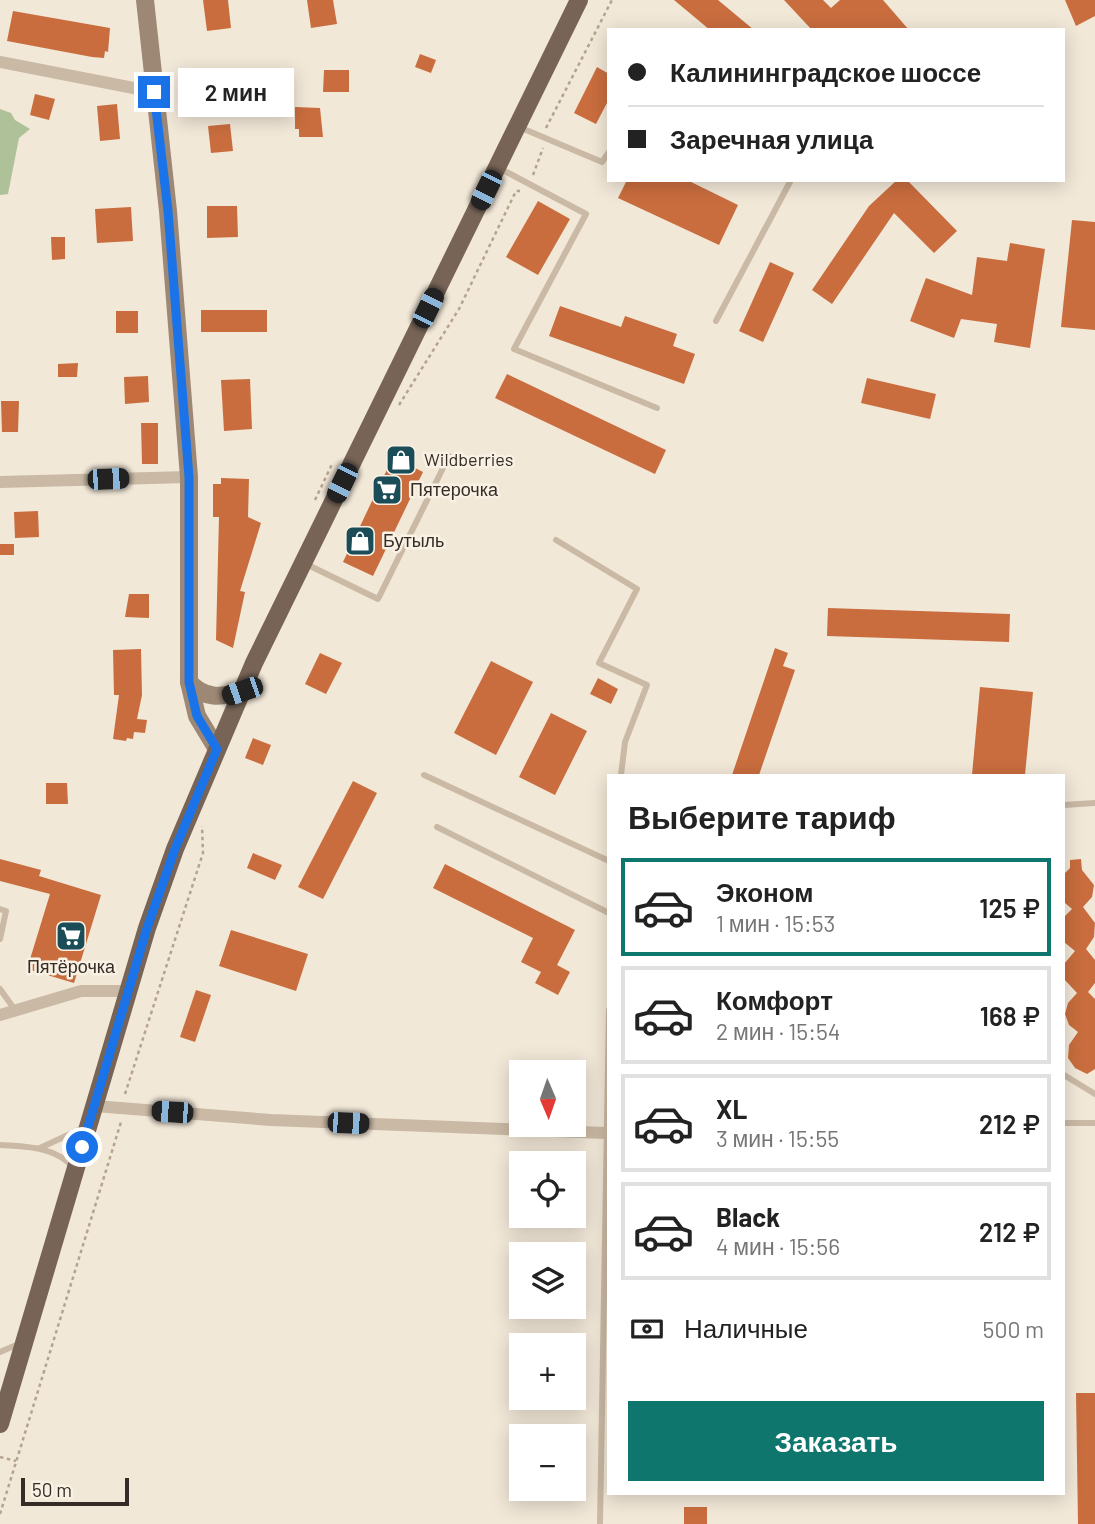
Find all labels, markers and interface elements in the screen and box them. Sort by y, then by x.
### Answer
text: Калининградское шоссе [670,56,981,87]
callout: 2 мин [178,68,294,116]
route end [138,76,170,108]
text: 2 мин [205,78,267,106]
text: Заречная улица [670,123,873,154]
car [468,167,505,213]
car [410,285,447,331]
shop icon: Wildberries [384,443,418,477]
place label: Wildberries [424,448,513,470]
car [324,460,361,506]
car [87,468,130,490]
supermarket icon: Пятерочка [370,473,404,507]
place label: Пятерочка [410,478,499,500]
shop icon: Бутыль [343,524,377,558]
place label: Бутыль [383,529,444,551]
car [219,674,266,708]
text: Выберите тариф [628,797,896,835]
icon: car [632,876,695,939]
text: Эконом [716,876,814,907]
text: 125 ₽ [979,892,1040,923]
text: 1 мин · 15:53 [716,909,835,937]
supermarket icon: Пятёрочка [54,919,88,953]
place label: Пятёрочка [27,955,116,977]
icon: car [632,984,695,1047]
text: Комфорт [716,984,833,1015]
text: 168 ₽ [980,1000,1040,1031]
text: 2 мин · 15:54 [716,1017,840,1045]
north arrow [509,1060,586,1138]
map controls [509,1060,586,1501]
icon: car [632,1092,695,1155]
text: XL [716,1093,747,1124]
car [151,1100,194,1124]
text: 212 ₽ [979,1108,1040,1139]
car [327,1112,370,1134]
text: 3 мин · 15:55 [716,1124,839,1152]
route start [66,1131,98,1163]
button: locate [509,1151,586,1228]
icon: car [632,1200,695,1263]
text: Black [716,1201,780,1232]
text: 212 ₽ [979,1216,1040,1247]
text: 4 мин · 15:56 [716,1232,840,1260]
button: layers [509,1242,586,1319]
icon: cash [628,1310,666,1348]
text: Наличные [684,1312,808,1343]
text: 500 m [983,1315,1044,1343]
button: + [509,1333,586,1410]
button: Заказать [628,1401,1044,1481]
button: − [509,1424,586,1501]
scale bar [21,1475,130,1507]
text: 50 m [32,1478,72,1501]

